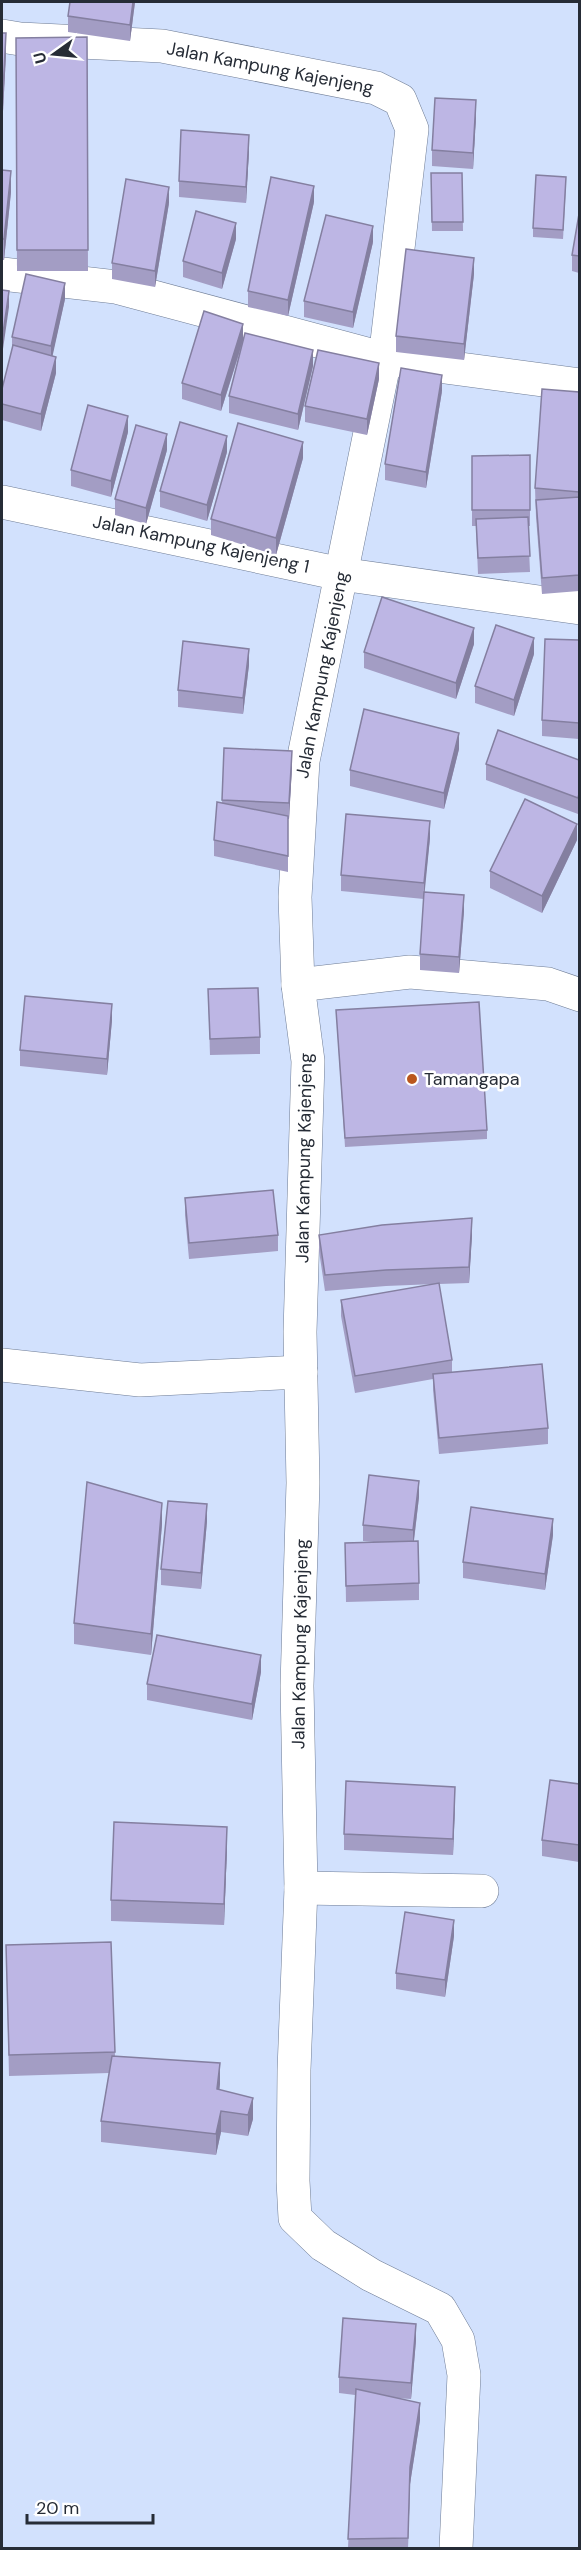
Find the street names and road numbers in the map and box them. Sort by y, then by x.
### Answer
street label: Jalan Kampung Kajenjeng [165,36,375,100]
street label: Jalan Kampung Kajenjeng 1 [91,509,311,579]
street label: Jalan Kampung Kajenjeng [290,570,354,780]
street label: Jalan Kampung Kajenjeng [290,1053,318,1263]
street label: Jalan Kampung Kajenjeng [286,1539,314,1749]

